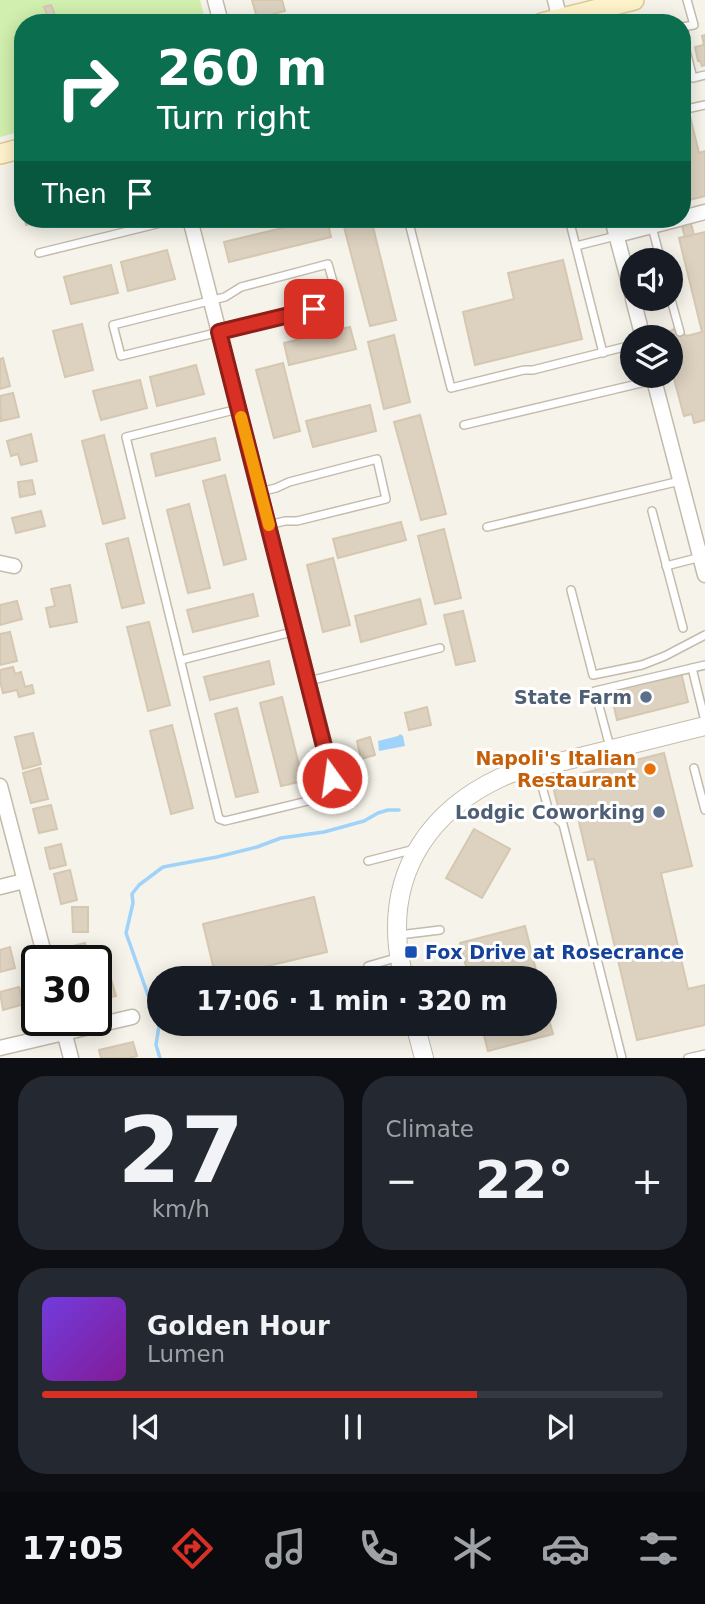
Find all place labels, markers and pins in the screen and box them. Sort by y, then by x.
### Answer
pin [284,279,344,339]
place label: State Farm [514,686,632,708]
marker: State Farm [638,689,654,705]
place label: Napoli's Italian Restaurant [476,747,636,791]
marker: Napoli's Italian Restaurant [642,761,658,777]
place label: Lodgic Coworking [455,801,645,823]
marker: Lodgic Coworking [651,804,667,820]
place label: Fox Drive at Rosecrance [425,941,684,963]
marker: Fox Drive at Rosecrance [403,944,419,960]

